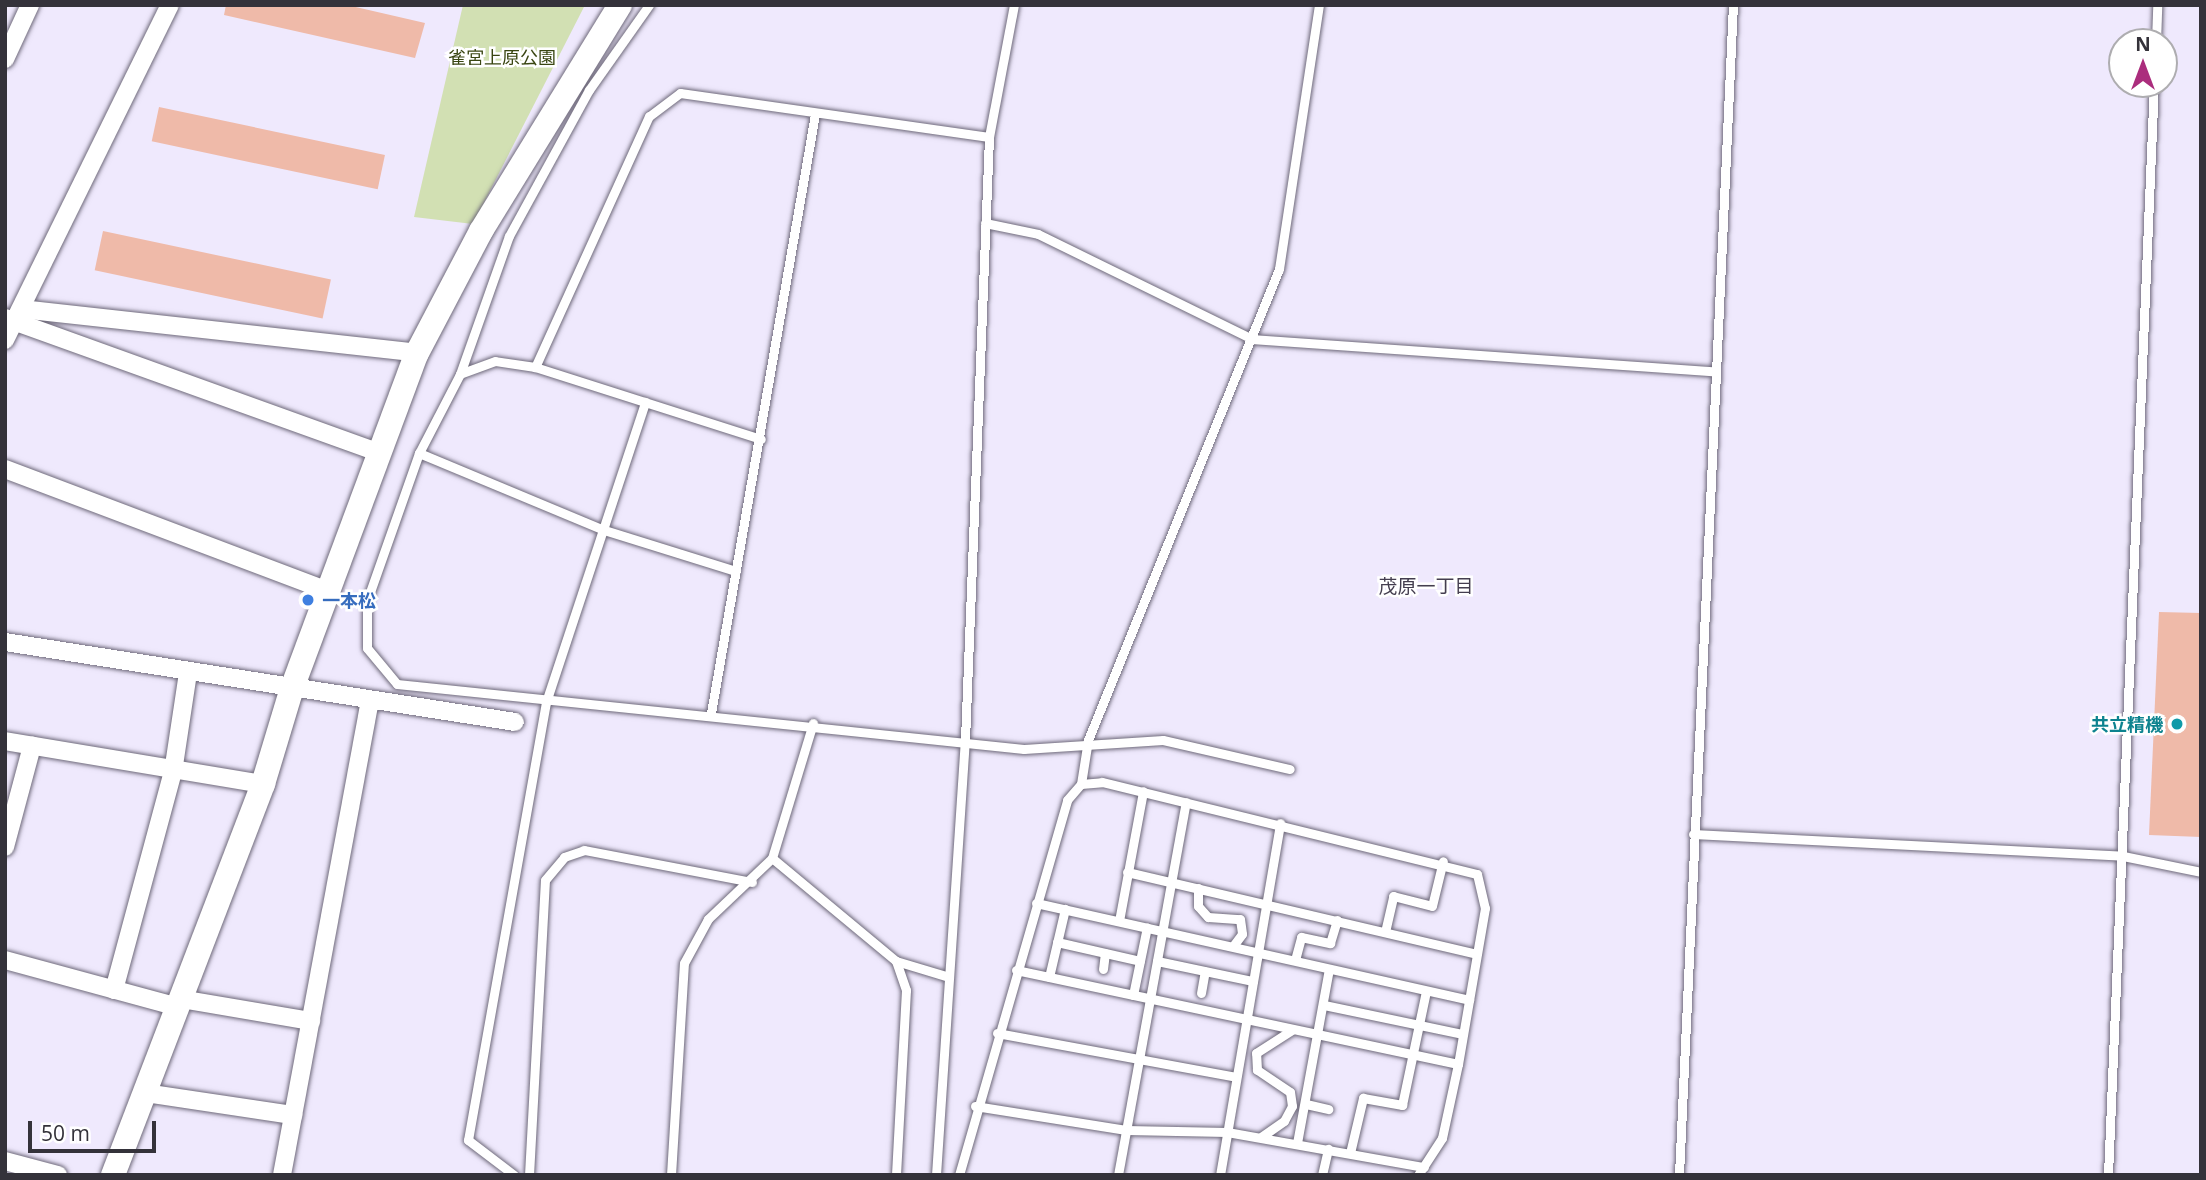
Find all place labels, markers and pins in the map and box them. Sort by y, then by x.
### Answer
place label: 一本松 [322,589,376,611]
marker: 一本松 [300,592,316,608]
place label: 共立精機 [2091,713,2163,735]
marker: 共立精機 [2169,716,2185,732]

